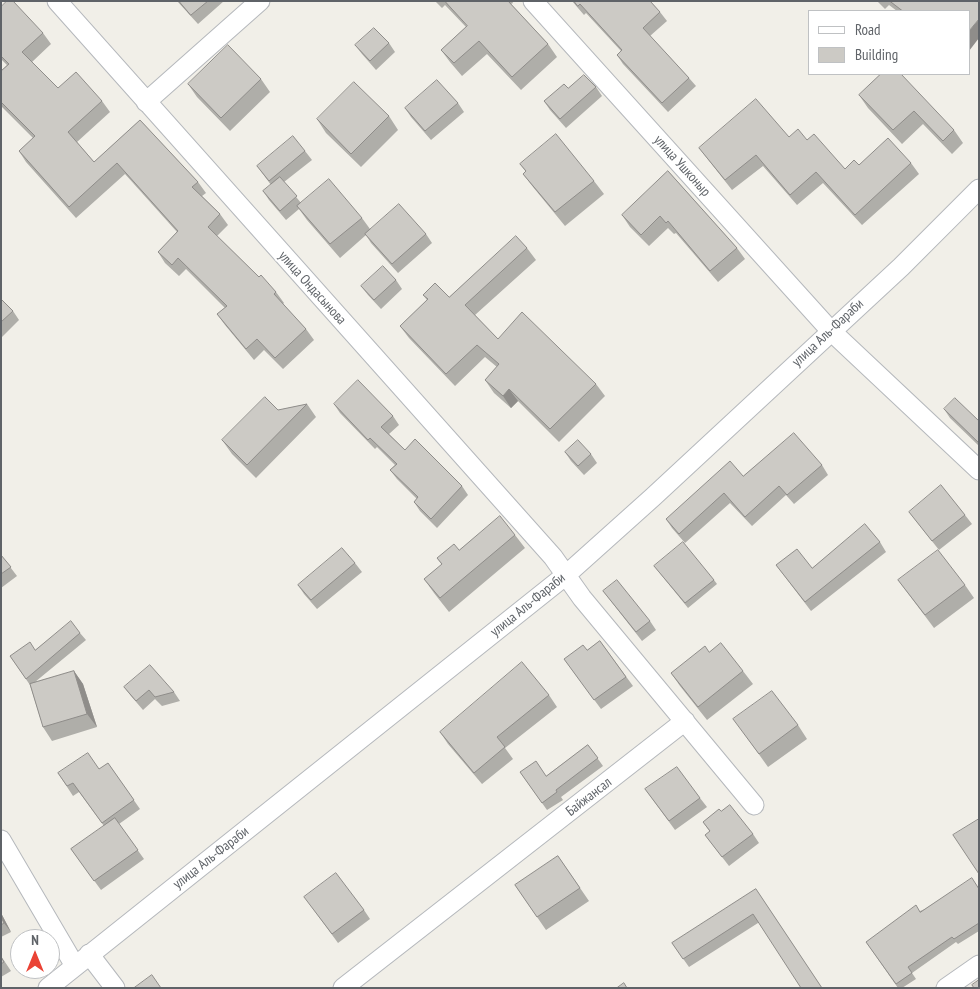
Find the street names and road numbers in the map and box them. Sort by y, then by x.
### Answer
street label: улица Ушконыр [650,132,714,200]
street label: улица Ондасынова [275,248,349,328]
street label: улица Аль-Фараби [789,296,867,370]
street label: улица Аль-Фараби [487,570,569,640]
street label: Байжансал [563,774,615,820]
street label: улица Аль-Фараби [170,823,252,893]

